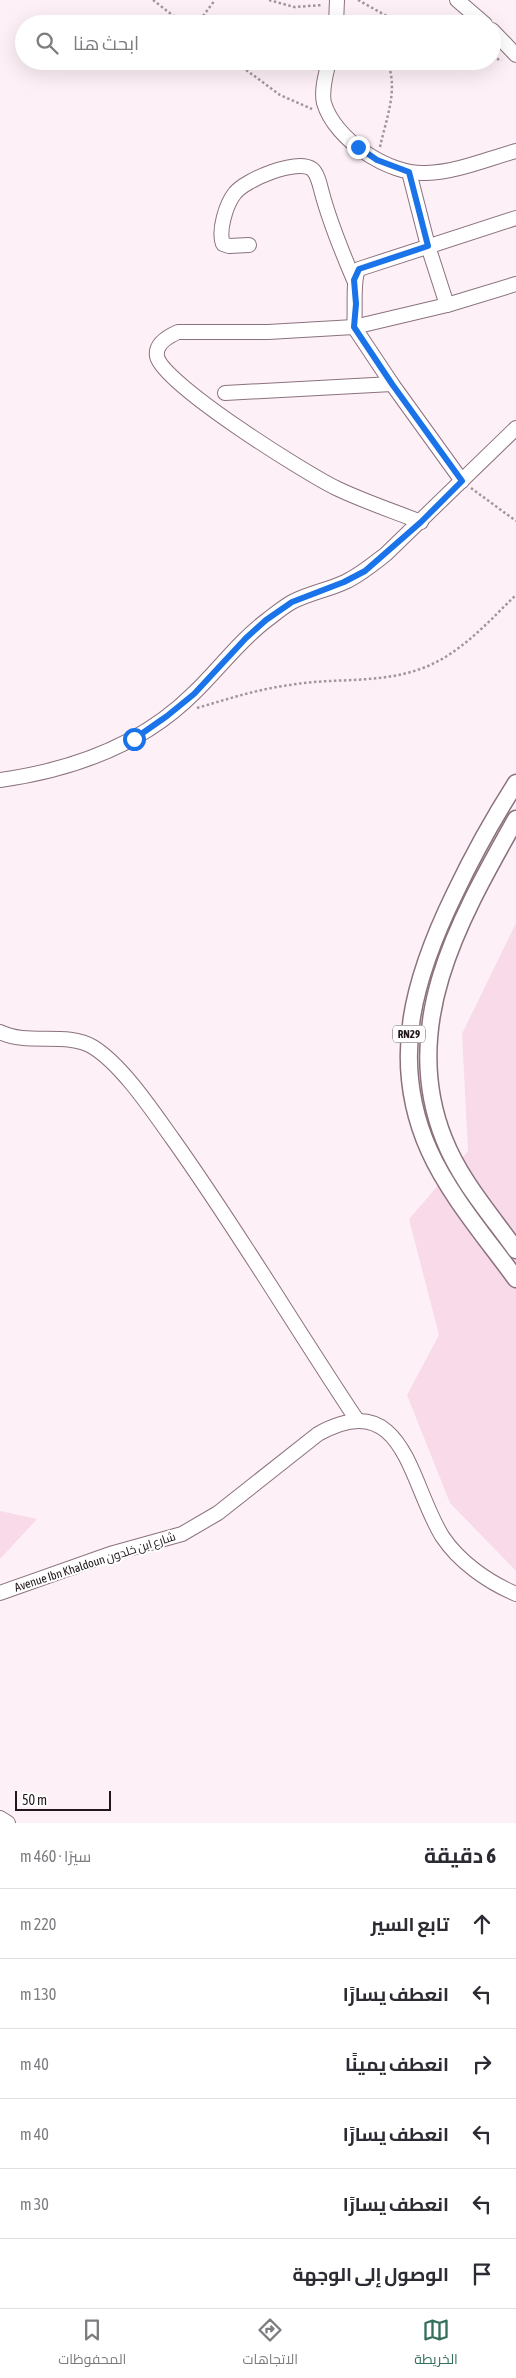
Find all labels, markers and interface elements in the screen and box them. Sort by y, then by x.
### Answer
search box [15,15,501,70]
icon: search [33,29,61,57]
text: ابحث هنا [73,32,139,54]
route end [347,136,370,159]
route start [123,728,146,751]
road number: RN29 [393,1026,425,1042]
street label: Avenue Ibn Khaldoun شارع ابن خلدون [13,1529,178,1596]
scale bar [15,1788,111,1811]
text: 50 m [22,1792,47,1808]
text: 6 دقيقة [424,1843,496,1867]
text: سيرًا · 460 m [20,1847,91,1865]
icon: ahead [468,1910,496,1938]
text: تابع السير [371,1913,449,1935]
text: 220 m [20,1915,56,1933]
icon: left [468,1980,496,2008]
text: انعطف يسارًا [343,1983,449,2005]
text: 130 m [20,1985,56,2003]
icon: right [468,2050,496,2078]
text: انعطف يمينًا [345,2053,449,2075]
text: 40 m [20,2055,49,2073]
icon: left [468,2120,496,2148]
text: انعطف يسارًا [343,2123,449,2145]
text: 40 m [20,2125,49,2143]
icon: left [468,2190,496,2218]
text: انعطف يسارًا [343,2193,449,2215]
text: 30 m [20,2195,49,2213]
icon: arrive [468,2260,496,2288]
text: الوصول إلى الوجهة [292,2263,449,2285]
tab: المحفوظات [58,2316,126,2372]
tab: الاتجاهات [243,2316,298,2372]
tab: الخريطة [414,2316,458,2372]

